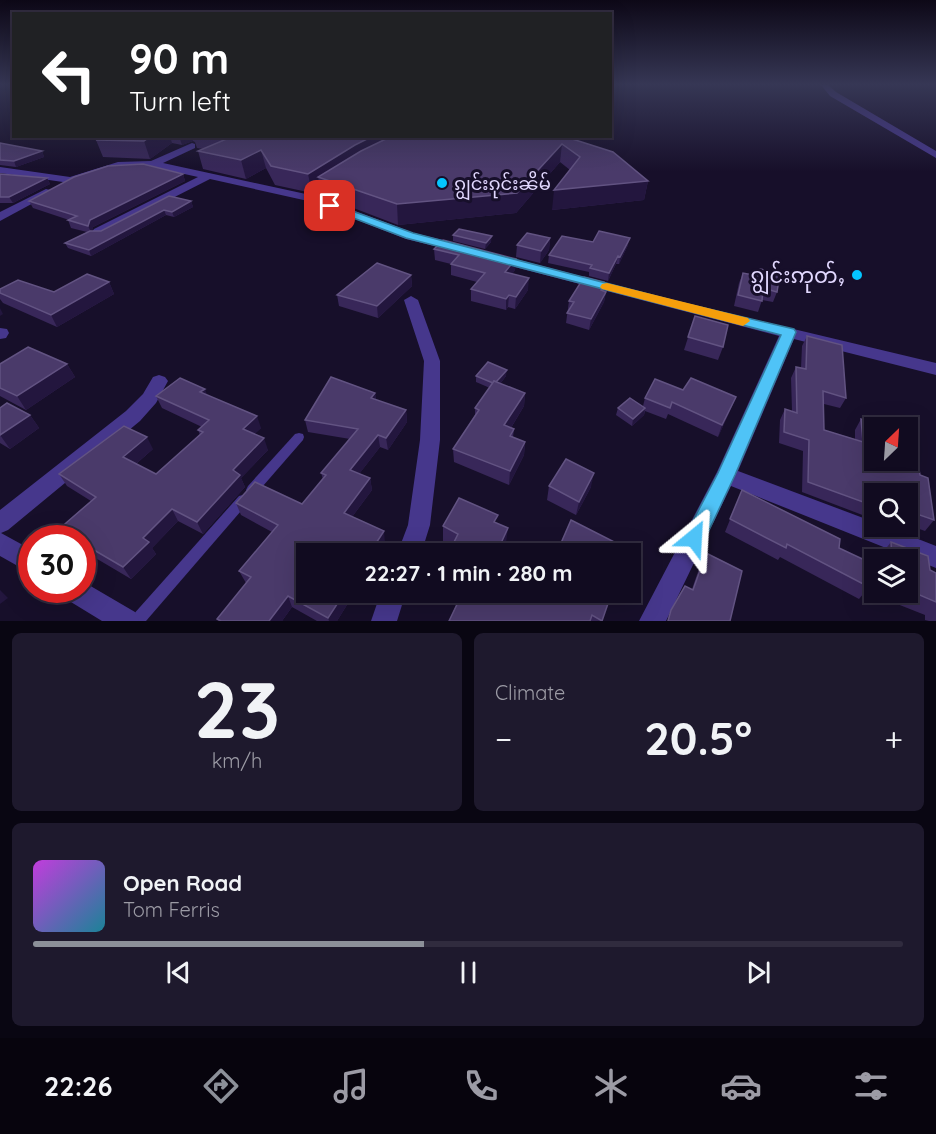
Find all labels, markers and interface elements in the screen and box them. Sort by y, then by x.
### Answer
text: 90 m [129,32,229,85]
icon: left [30,36,108,114]
text: Turn left [129,84,231,118]
place label: ၵျွင်းၵုင်းၼိမ် [454,170,551,201]
marker: ၵျွင်းၵုင်းၼိမ် [435,176,449,190]
pin [304,180,355,231]
icon: arrive [313,189,346,222]
place label: ၵျွင်းဢုတ်ႇ [750,260,845,295]
marker: ၵျွင်းဢုတ်ႇ [850,268,864,282]
north arrow [864,417,918,471]
map controls [864,417,918,603]
button: search [864,483,918,537]
position arrow [662,506,726,570]
speed limit sign: 30 [18,525,96,603]
button: layers [864,549,918,603]
text: 22:27 · 1 min · 280 m [365,559,572,587]
text: 23 [194,660,280,758]
text: Climate [495,680,565,705]
text: 20.5° [644,710,752,766]
text: − [495,718,512,759]
text: + [884,718,903,759]
text: km/h [212,748,262,773]
text: Open Road [123,869,242,897]
text: Tom Ferris [123,897,220,922]
icon: previous [162,956,195,989]
icon: pause [452,956,485,989]
icon: next [742,956,775,989]
icon: directions [200,1065,242,1107]
icon: music [330,1065,372,1107]
icon: phone [460,1065,502,1107]
icon: climate [590,1065,632,1107]
icon: car [720,1065,762,1107]
icon: filters [850,1065,892,1107]
text: 22:26 [44,1069,112,1103]

